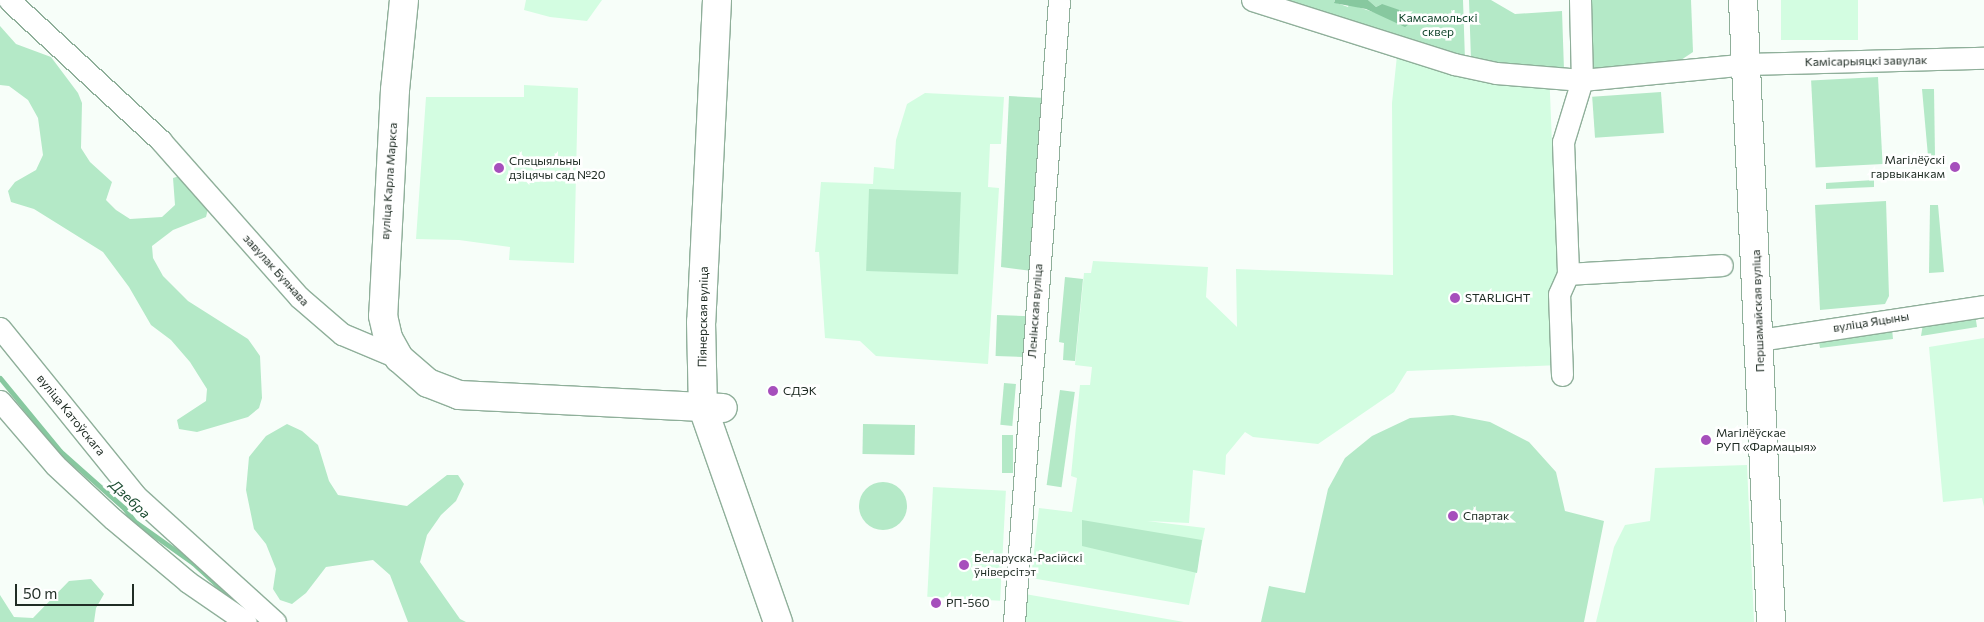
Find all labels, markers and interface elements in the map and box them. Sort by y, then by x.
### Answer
park label: Камсамольскі сквер [1398,11,1478,39]
street label: Камісарыяцкі завулак [1805,53,1927,69]
street label: вуліца Карла Маркса [378,122,400,240]
place label: Магілёўскі гарвыканкам [1871,153,1945,181]
place label: Спецыяльны дзіцячы сад №20 [509,154,606,182]
marker: Магілёўскі гарвыканкам [1949,161,1961,173]
marker: Спецыяльны дзіцячы сад №20 [493,162,505,174]
street label: завулак Буянава [240,231,312,309]
street label: Першамайская вуліца [1749,249,1767,373]
street label: Ленінская вуліца [1025,263,1045,359]
street label: Піянерская вуліца [695,266,711,368]
place label: STARLIGHT [1465,291,1531,305]
marker: STARLIGHT [1449,292,1461,304]
street label: вуліца Яцыны [1832,309,1910,335]
street label: вуліца Катоўскага [34,371,108,459]
place label: СДЭК [783,384,817,398]
marker: СДЭК [767,385,779,397]
place label: Магілёўскае РУП «Фармацыя» [1716,426,1817,454]
marker: Магілёўскае РУП «Фармацыя» [1700,434,1712,446]
water label: Дзебра [106,476,154,522]
place label: Спартак [1463,509,1509,523]
marker: Спартак [1447,510,1459,522]
place label: Беларуска-Расійскі ўніверсітэт [974,551,1083,579]
marker: Беларуска-Расійскі ўніверсітэт [958,559,970,571]
scale bar [18,574,136,606]
text: 50 m [23,584,57,602]
place label: РП-560 [946,596,990,610]
marker: РП-560 [930,597,942,609]

